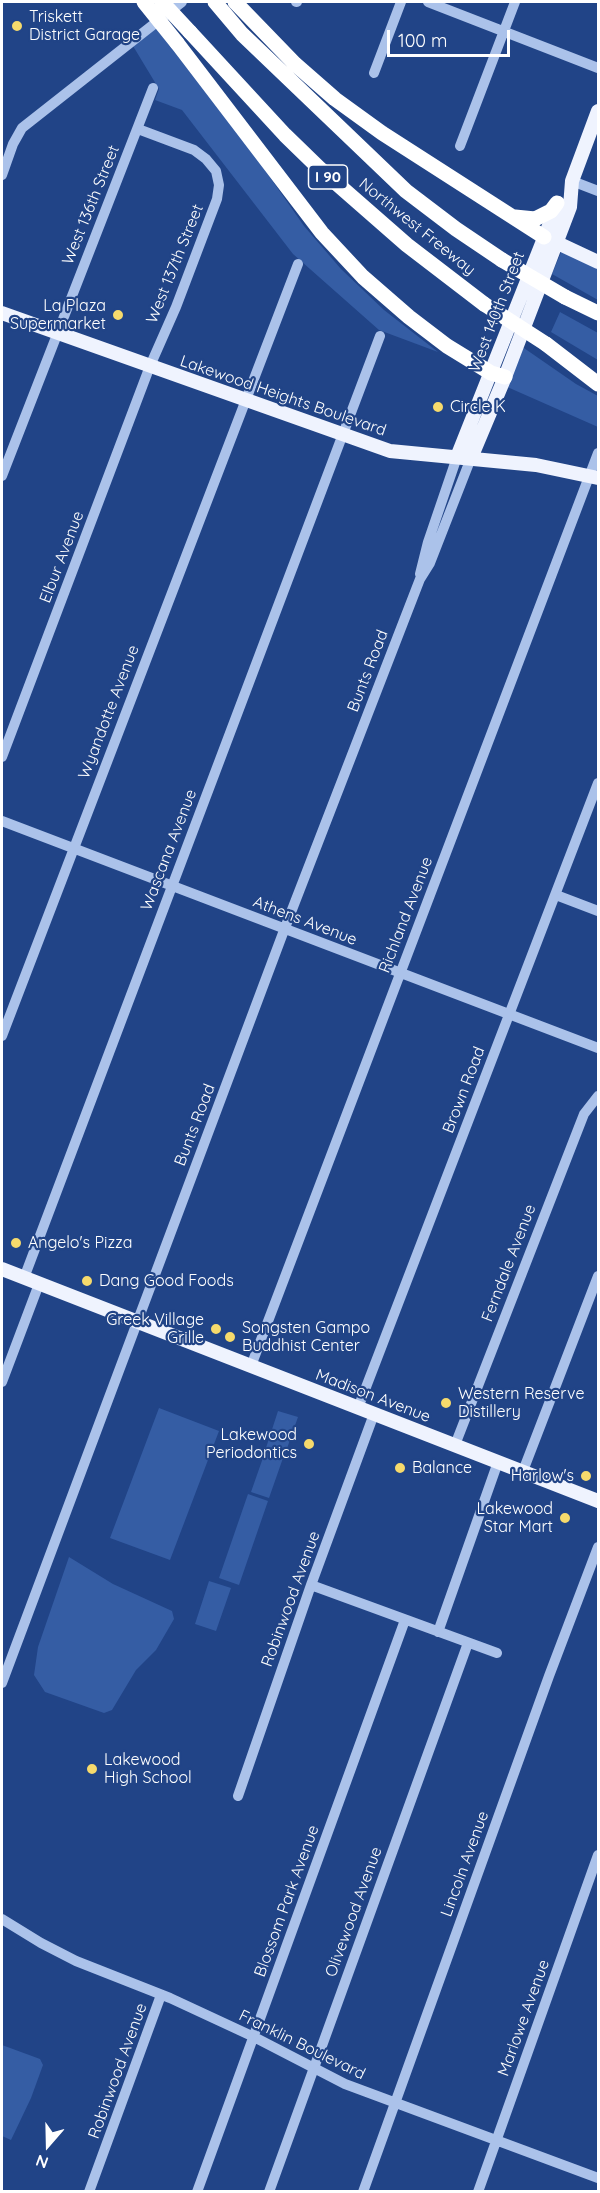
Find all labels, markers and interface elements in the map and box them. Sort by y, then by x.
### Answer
place label: Triskett District Garage [29,7,140,45]
scale bar [390,18,513,56]
marker: Triskett District Garage [10,19,24,33]
text: 100 m [398,29,447,52]
street label: West 136th Street [58,142,124,268]
road number: I 90 [308,165,348,189]
street label: Northwest Freeway [355,174,479,280]
street label: West 137th Street [142,202,208,326]
street label: West 140th Street [465,249,529,375]
place label: La Plaza Supermarket [10,296,106,334]
marker: La Plaza Supermarket [111,308,125,322]
street label: Lakewood Heights Boulevard [177,352,389,440]
place label: Circle K [450,397,506,417]
marker: Circle K [431,400,445,414]
street label: Elbur Avenue [36,508,88,606]
street label: Bunts Road [344,627,392,715]
street label: Wyandotte Avenue [75,642,143,782]
street label: Wascana Avenue [137,787,201,913]
street label: Richland Avenue [375,854,437,976]
street label: Athens Avenue [250,892,360,950]
street label: Brown Road [439,1044,489,1136]
street label: Bunts Road [171,1081,219,1169]
street label: Ferndale Avenue [478,1202,540,1324]
place label: Angelo's Pizza [28,1233,132,1253]
marker: Angelo's Pizza [9,1236,23,1250]
place label: Dang Good Foods [99,1271,234,1291]
marker: Dang Good Foods [80,1274,94,1288]
place label: Greek Village Grille [106,1310,204,1348]
place label: Songsten Gampo Buddhist Center [242,1318,370,1356]
marker: Greek Village Grille [209,1322,223,1336]
marker: Songsten Gampo Buddhist Center [223,1330,237,1344]
street label: Madison Avenue [313,1365,433,1427]
place label: Western Reserve Distillery [458,1384,585,1422]
marker: Western Reserve Distillery [439,1396,453,1410]
place label: Lakewood Periodontics [206,1425,297,1463]
marker: Lakewood Periodontics [302,1437,316,1451]
place label: Balance [412,1458,472,1478]
marker: Balance [393,1461,407,1475]
place label: Harlow's [511,1466,574,1486]
marker: Harlow's [579,1469,593,1483]
place label: Lakewood Star Mart [476,1499,553,1537]
marker: Lakewood Star Mart [558,1511,572,1525]
street label: Robinwood Avenue [258,1529,324,1669]
place label: Lakewood High School [104,1750,192,1788]
marker: Lakewood High School [85,1762,99,1776]
street label: Lincoln Avenue [437,1808,493,1920]
street label: Blossom Park Avenue [251,1822,323,1980]
street label: Olivewood Avenue [322,1844,386,1980]
street label: Marlowe Avenue [494,1957,554,2079]
street label: Robinwood Avenue [85,2001,151,2141]
street label: Franklin Boulevard [236,2006,368,2084]
north arrow [18,2115,78,2175]
text: N [33,2151,51,2173]

